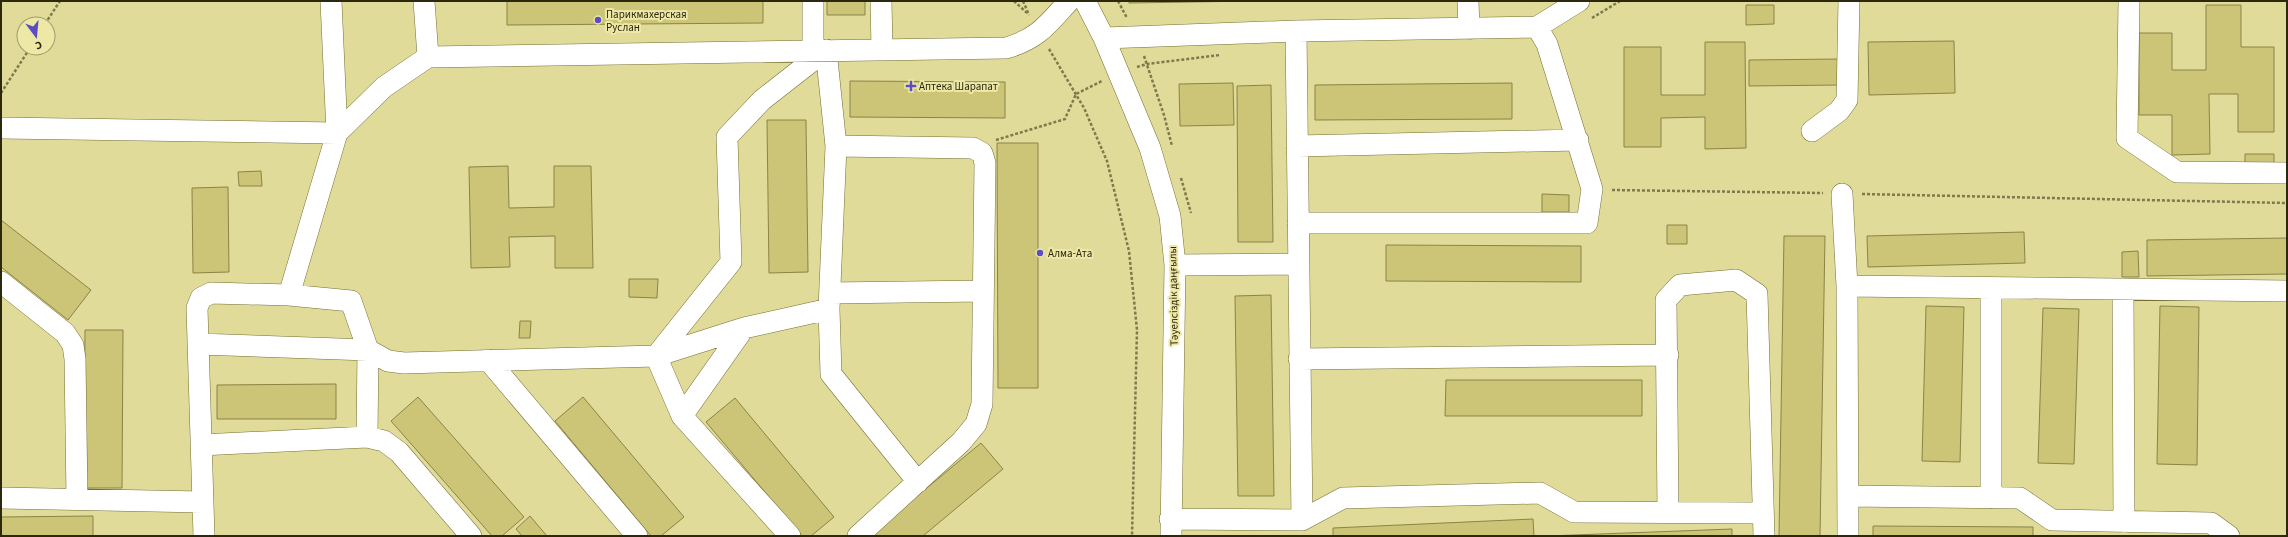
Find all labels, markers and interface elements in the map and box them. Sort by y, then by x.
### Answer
place label: Парикмахерская Руслан [606,7,687,35]
marker: Парикмахерская Руслан [593,15,603,25]
north arrow [16,16,56,56]
text: С [33,37,44,53]
place label: Аптека Шарапат [919,79,998,94]
marker: Аптека Шарапат [906,81,916,91]
place label: Алма-Ата [1048,246,1092,261]
street label: Тәуелсіздік даңғылы [1165,246,1182,346]
marker: Алма-Ата [1035,248,1045,258]

